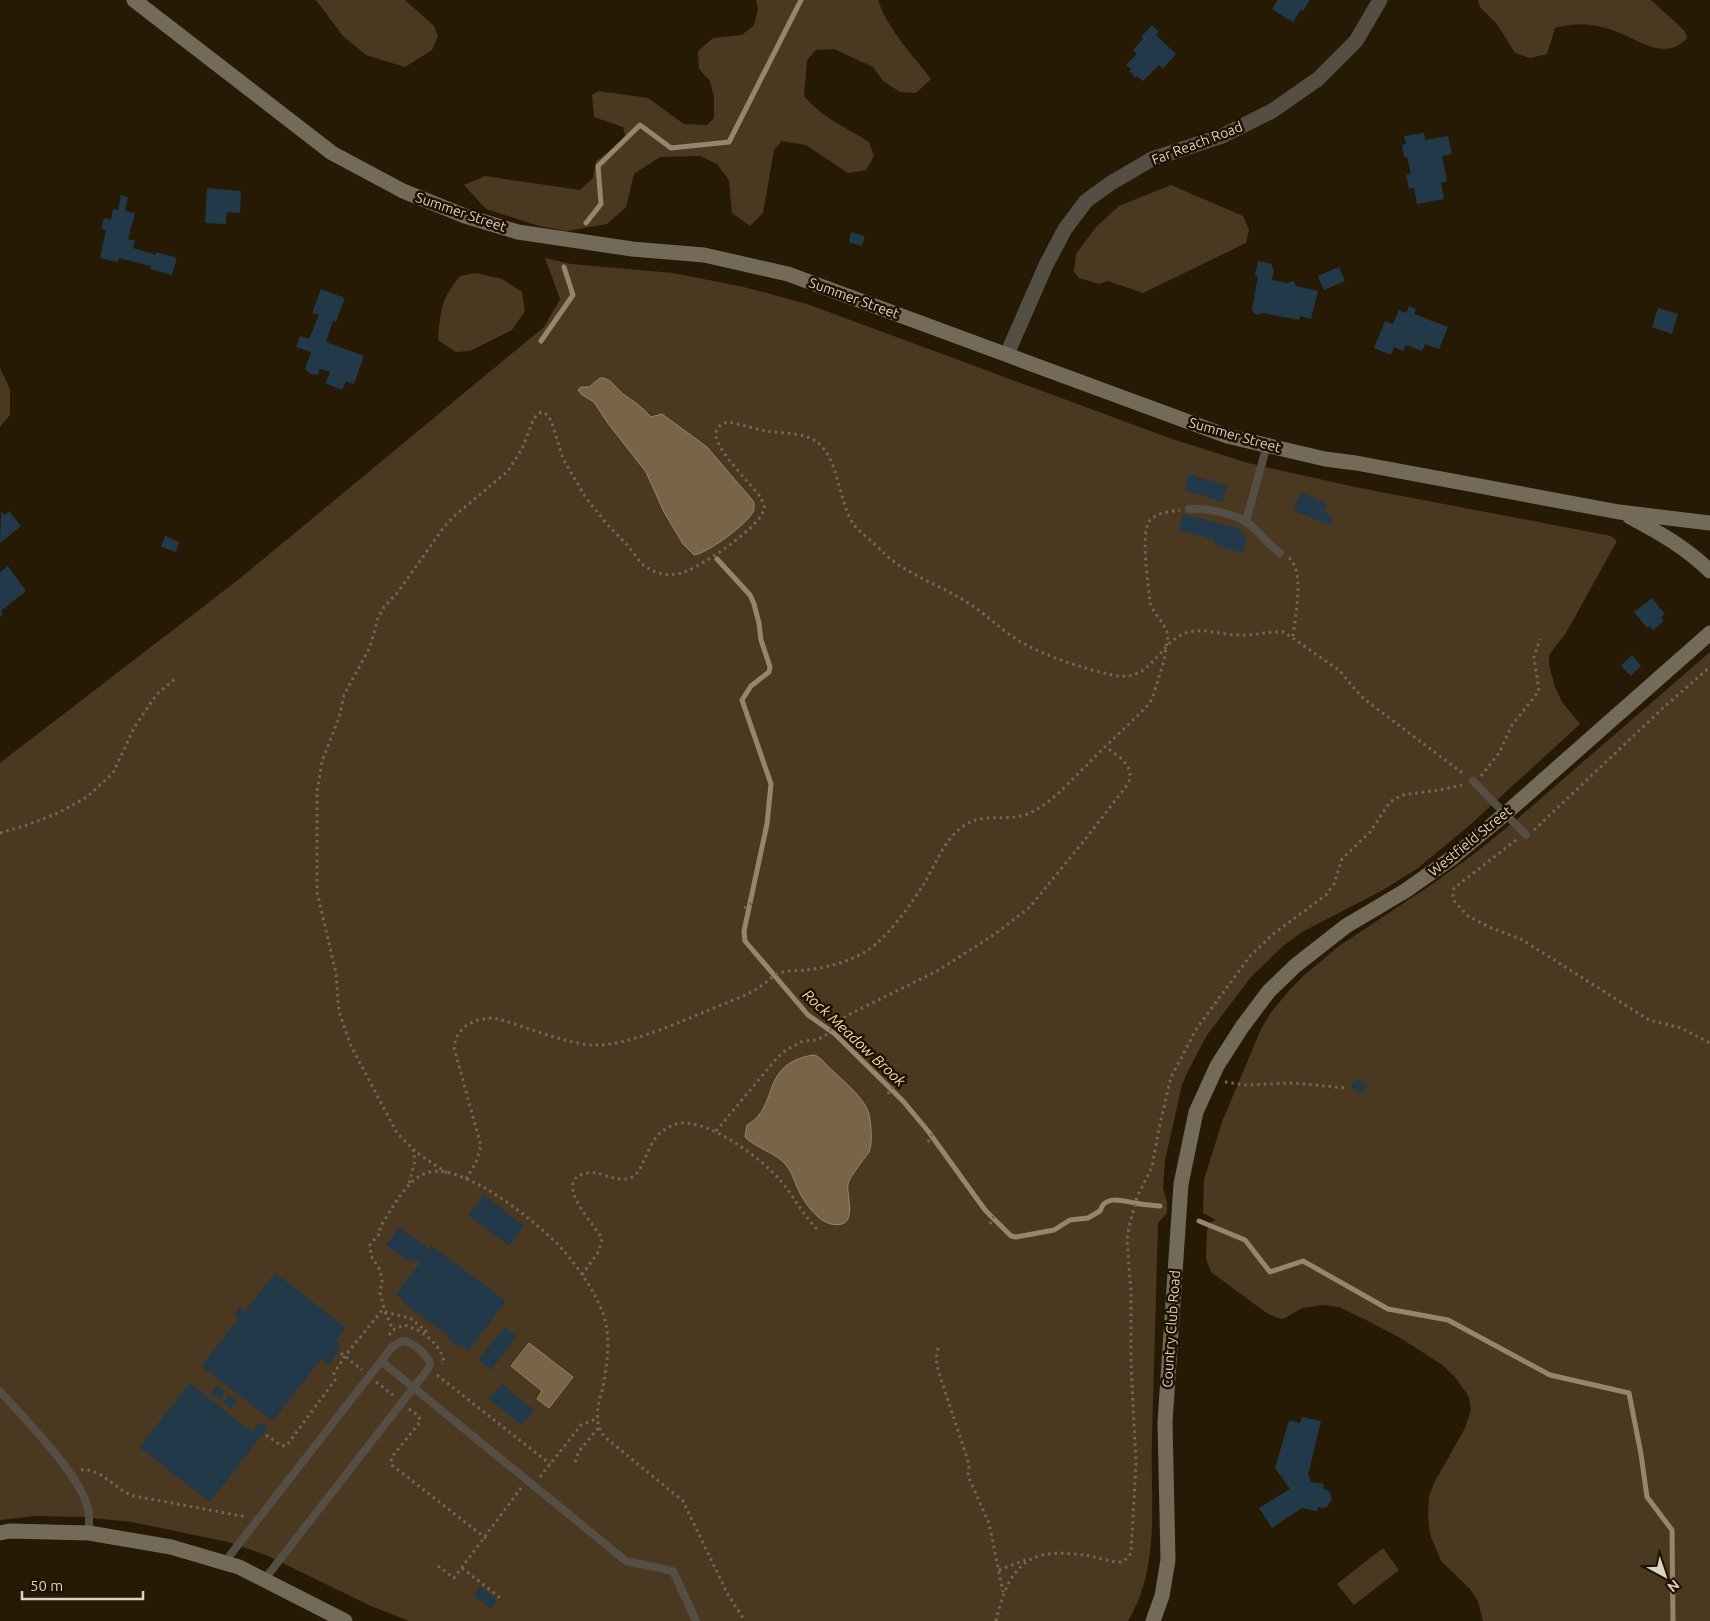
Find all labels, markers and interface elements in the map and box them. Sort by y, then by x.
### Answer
street label: Far Reach Road [1149,118,1245,168]
street label: Summer Street [414,189,509,235]
street label: Summer Street [807,274,902,322]
street label: Summer Street [1187,414,1283,456]
street label: Westfield Street [1425,802,1515,880]
water label: Rock Meadow Brook [799,986,909,1090]
street label: Country Club Road [1159,1270,1183,1388]
north arrow [1640,1551,1690,1601]
scale bar [22,1568,144,1600]
text: N [1664,1576,1683,1595]
text: 50 m [30,1577,63,1594]

